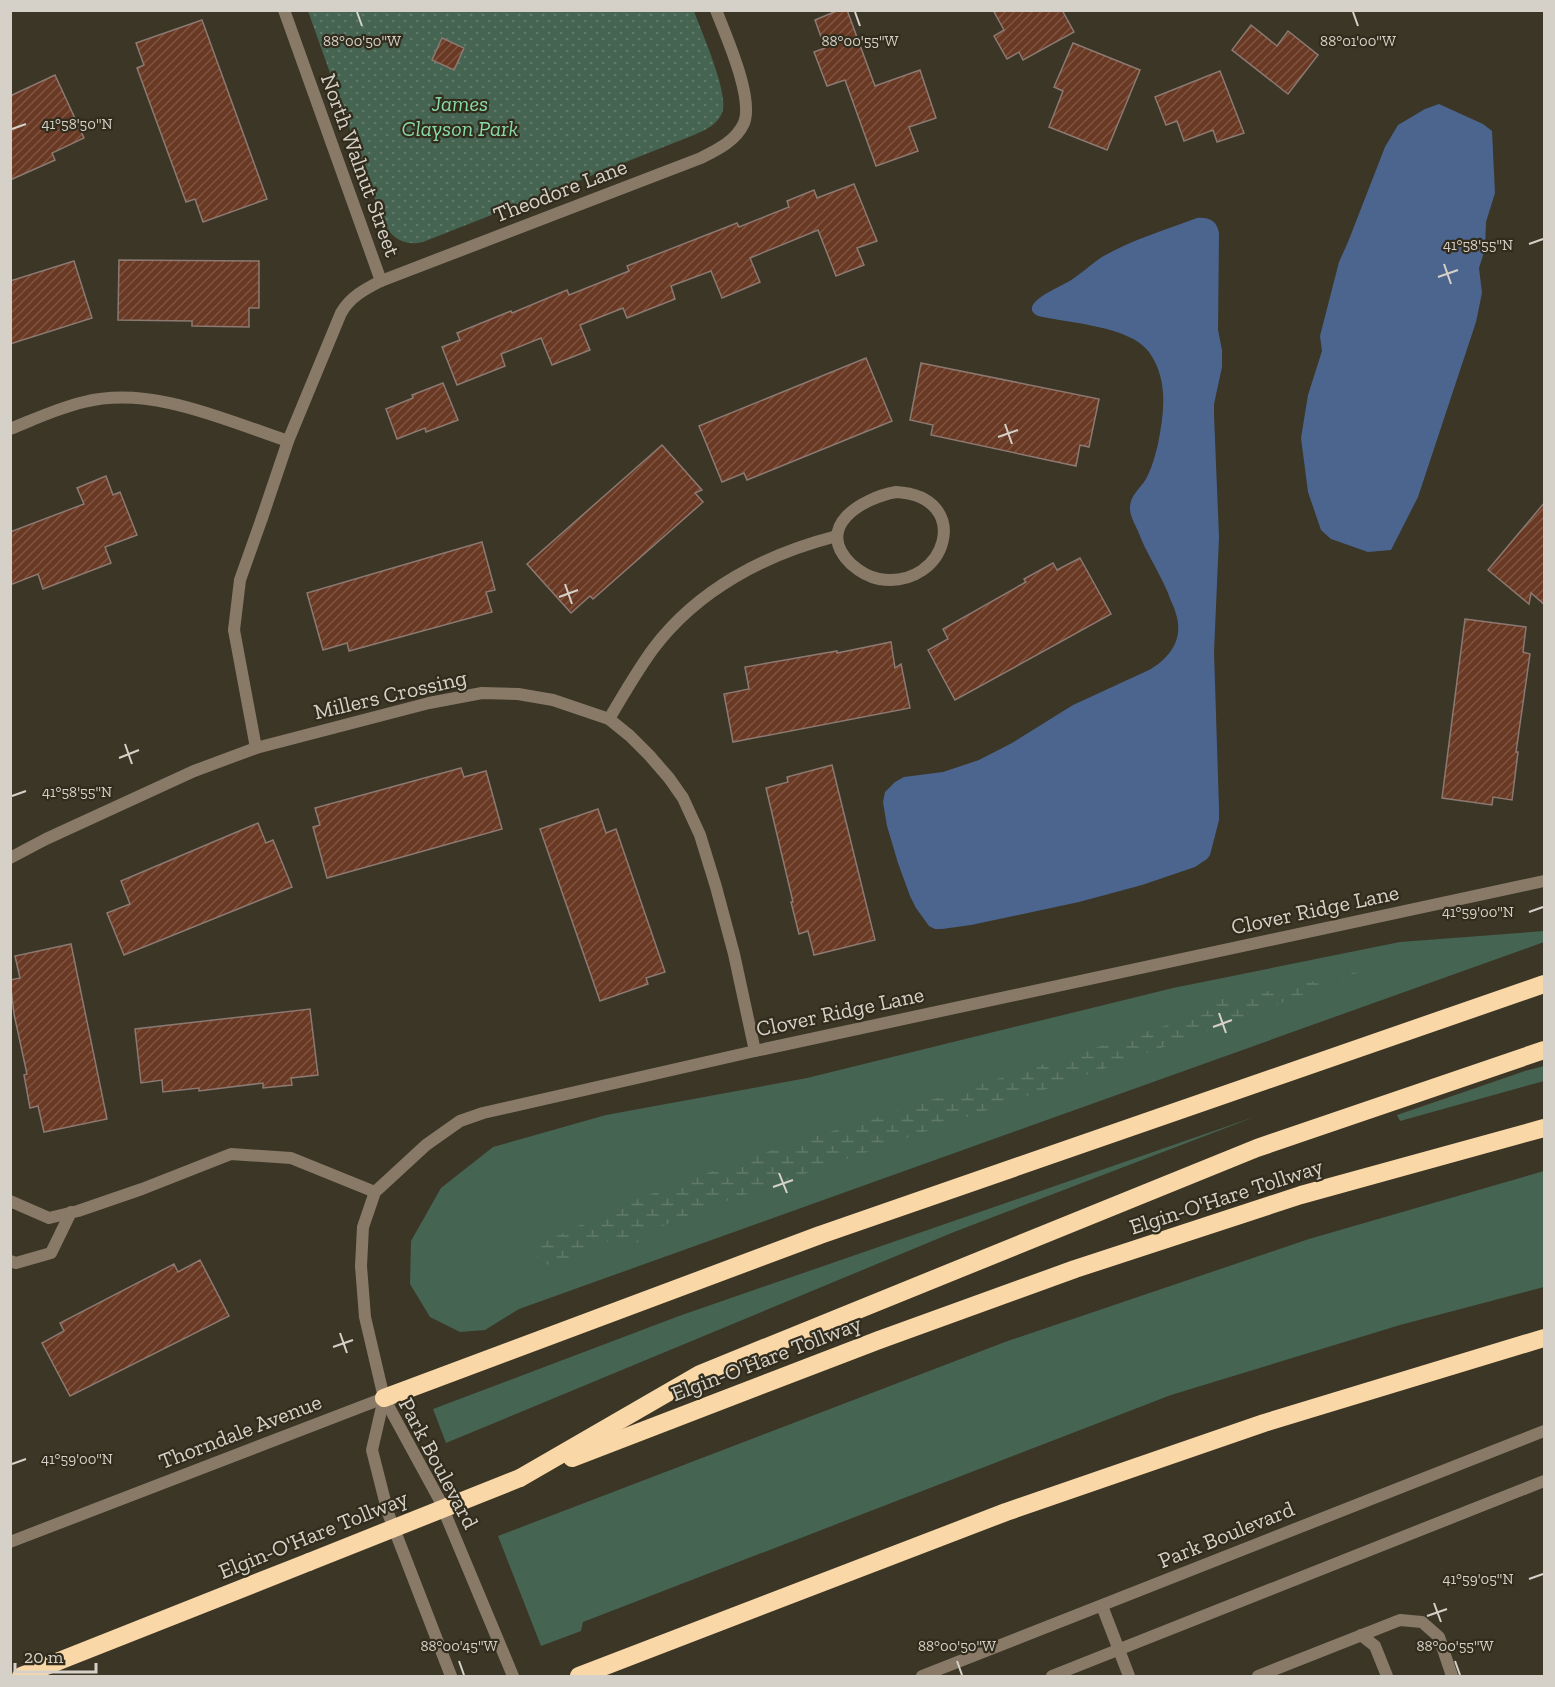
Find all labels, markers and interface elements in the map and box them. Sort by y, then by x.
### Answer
text: 88°00'50"W [323,32,401,50]
text: 88°00'55"W [821,32,899,50]
text: 88°01'00"W [1320,32,1396,50]
street label: North Walnut Street [315,70,406,261]
park label: James Clayson Park [402,90,519,142]
text: 41°58'50"N [41,115,113,133]
street label: Theodore Lane [489,153,631,228]
text: 41°58'55"N [1443,236,1513,254]
street label: Millers Crossing [311,664,469,725]
text: 41°58'55"N [42,783,112,801]
street label: Clover Ridge Lane [1229,879,1401,940]
text: 41°59'00"N [1442,903,1514,921]
street label: Clover Ridge Lane [754,981,926,1042]
street label: Elgin-O'Hare Tollway [1126,1152,1327,1240]
street label: Elgin-O'Hare Tollway [667,1309,866,1407]
street label: Thorndale Avenue [155,1388,325,1475]
street label: Park Boulevard [393,1393,484,1533]
text: 41°59'00"N [41,1450,113,1468]
street label: Elgin-O'Hare Tollway [215,1484,412,1585]
street label: Park Boulevard [1154,1495,1298,1574]
text: 41°59'05"N [1443,1570,1513,1588]
scale bar [15,1636,96,1674]
text: 88°00'45"W [420,1637,498,1655]
text: 88°00'50"W [918,1637,996,1655]
text: 88°00'55"W [1416,1637,1494,1655]
text: 20 m [24,1646,64,1668]

